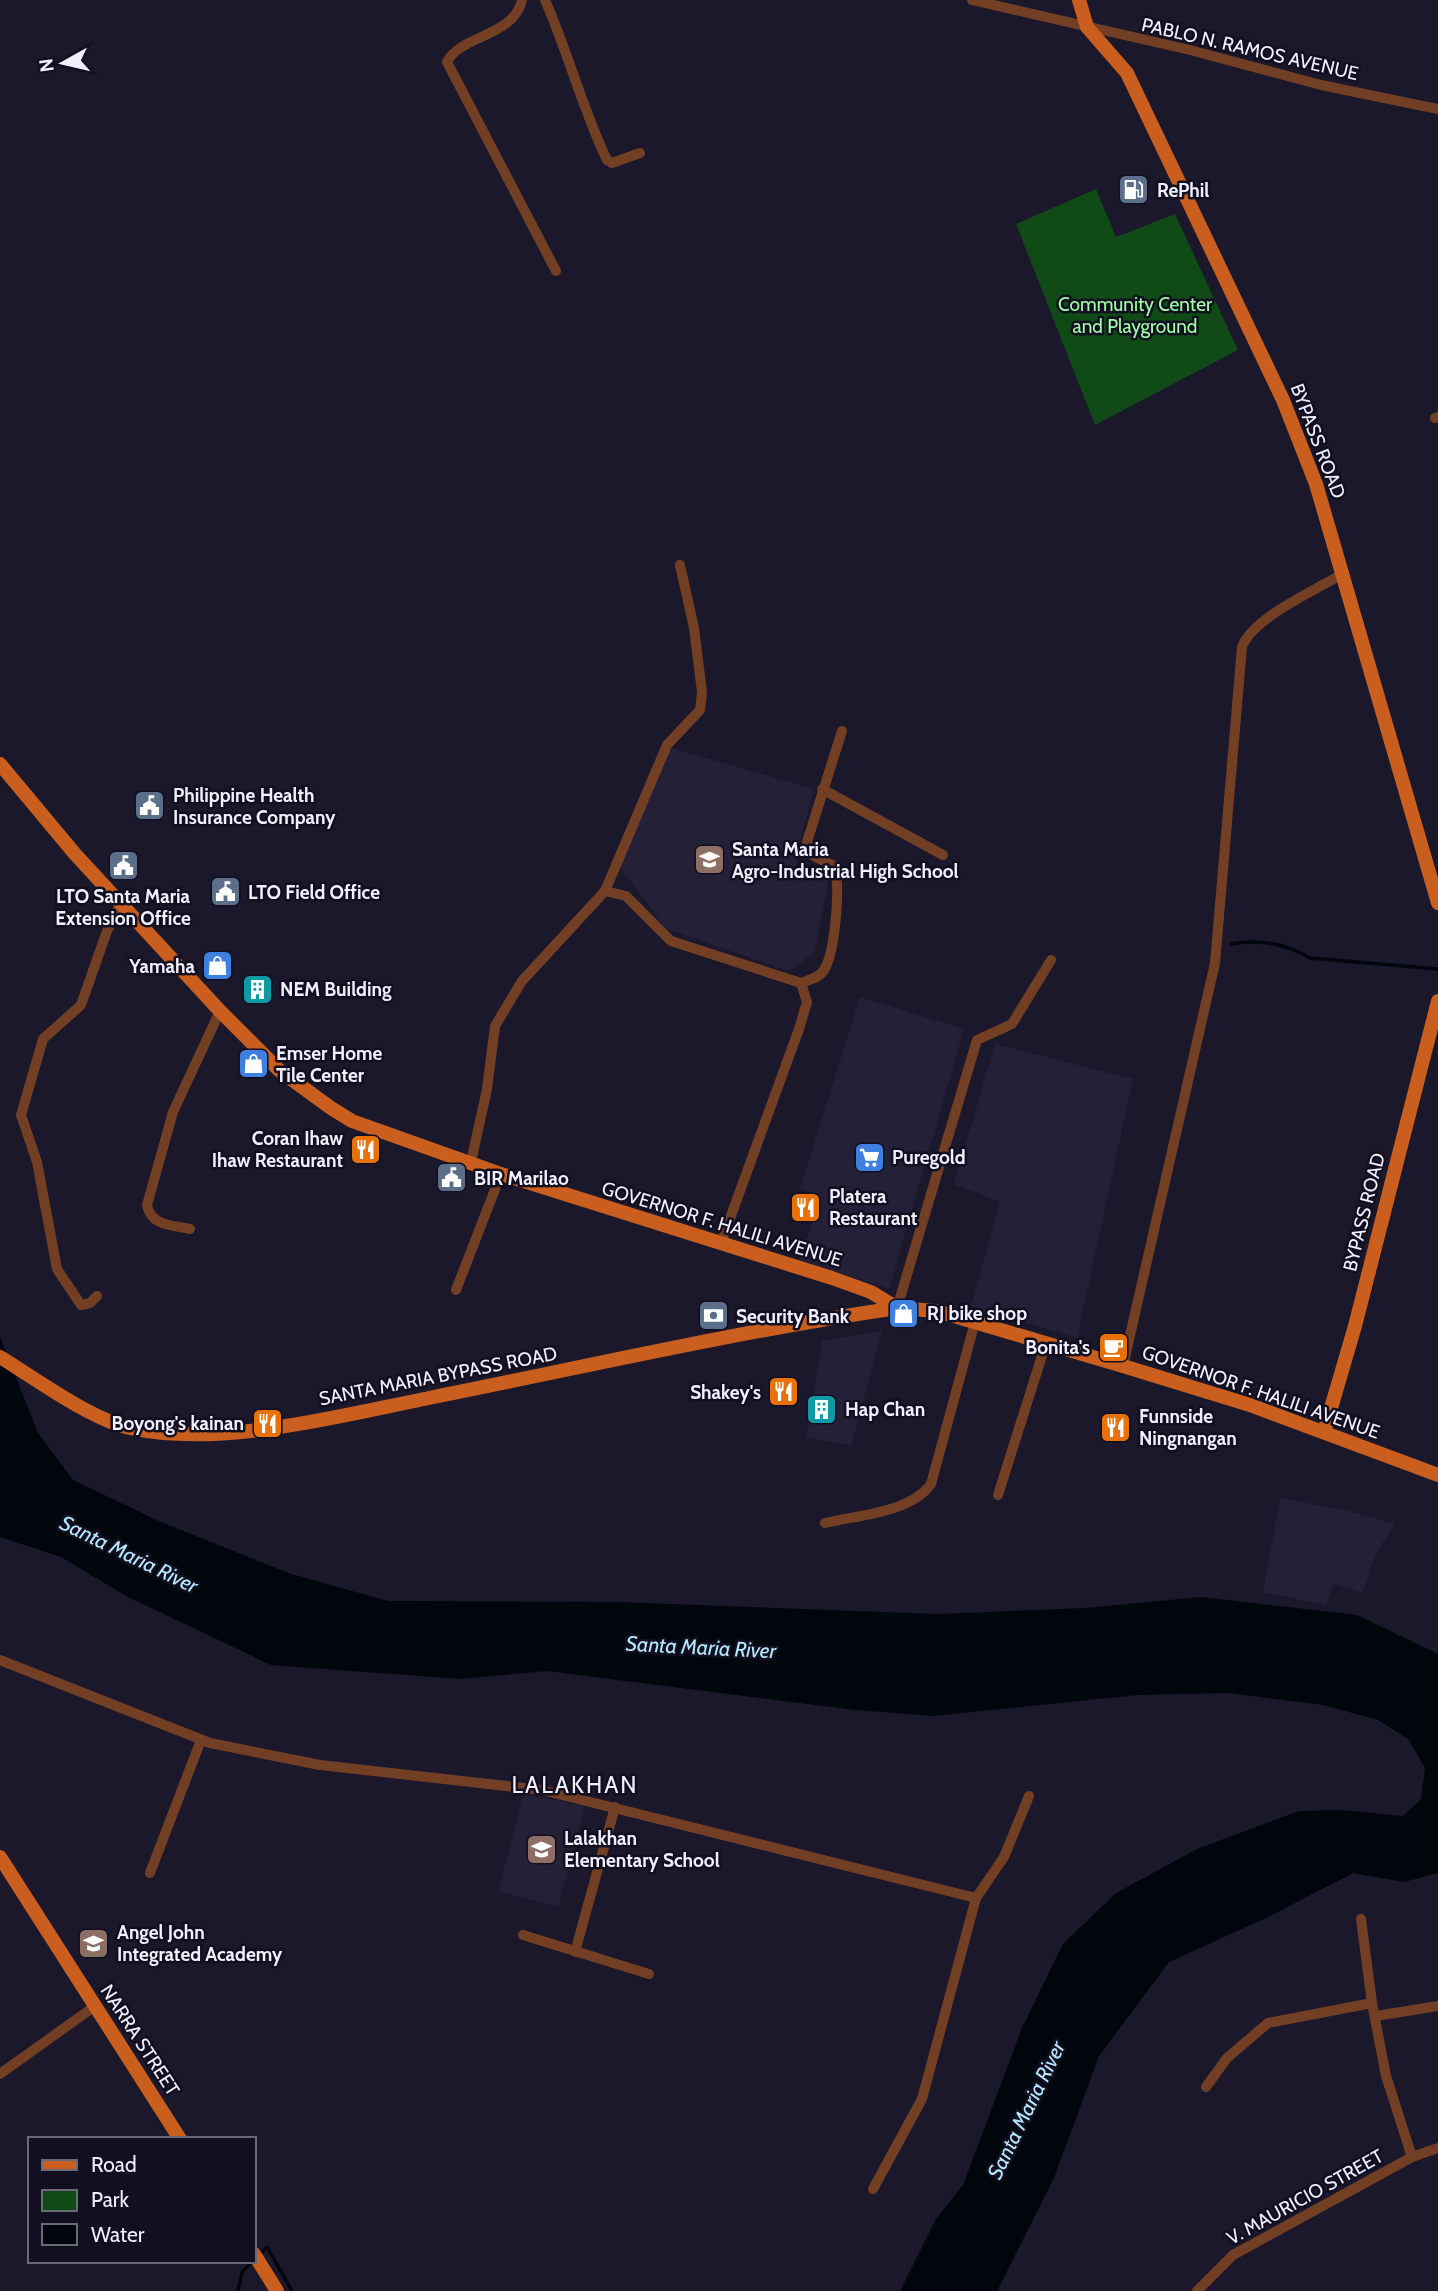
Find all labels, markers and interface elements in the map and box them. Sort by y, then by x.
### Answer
street label: PABLO N. RAMOS AVENUE [1139,13,1361,85]
north arrow [28,28,98,98]
text: N [34,57,59,74]
fuel station icon: RePhil [1117,173,1151,207]
place label: RePhil [1157,179,1209,202]
park label: Community Center and Playground [1058,293,1212,338]
street label: BYPASS ROAD [1286,380,1351,502]
place label: Philippine Health Insurance Company [173,784,336,829]
public building icon: Philippine Health Insurance Company [133,789,167,823]
place label: Santa Maria Agro-Industrial High School [732,838,959,883]
school or university icon: Santa Maria Agro-Industrial High School [692,843,726,877]
public building icon: LTO Santa Maria Extension Office [106,848,140,882]
public building icon: LTO Field Office [208,875,242,909]
place label: LTO Field Office [248,881,380,904]
place label: LTO Santa Maria Extension Office [55,885,191,930]
shop icon: Yamaha [201,949,235,983]
place label: Yamaha [128,955,196,978]
building icon: NEM Building [240,972,274,1006]
place label: NEM Building [280,978,392,1001]
place label: Emser Home Tile Center [276,1042,383,1087]
shop icon: Emser Home Tile Center [236,1047,270,1081]
place label: Coran Ihaw Ihaw Restaurant [212,1127,343,1172]
restaurant icon: Coran Ihaw Ihaw Restaurant [349,1132,383,1166]
supermarket icon: Puregold [852,1140,886,1174]
place label: Puregold [892,1146,966,1169]
street label: BYPASS ROAD [1338,1150,1390,1274]
public building icon: BIR Marilao [434,1161,468,1195]
place label: BIR Marilao [474,1167,569,1190]
street label: GOVERNOR F. HALILI AVENUE [599,1176,845,1272]
place label: Platera Restaurant [829,1185,918,1230]
restaurant icon: Platera Restaurant [789,1190,823,1224]
shop icon: RJ bike shop [887,1296,921,1330]
bank icon: Security Bank [696,1299,730,1333]
place label: RJ bike shop [927,1302,1027,1325]
place label: Security Bank [736,1305,850,1328]
cafe icon: Bonita's [1096,1330,1130,1364]
place label: Bonita's [1025,1336,1090,1359]
street label: GOVERNOR F. HALILI AVENUE [1139,1340,1383,1444]
street label: SANTA MARIA BYPASS ROAD [317,1342,559,1410]
restaurant icon: Shakey's [767,1375,801,1409]
place label: Shakey's [690,1381,761,1404]
building icon: Hap Chan [805,1392,839,1426]
place label: Hap Chan [845,1398,925,1421]
place label: Funnside Ningnangan [1139,1405,1237,1450]
restaurant icon: Boyong's kainan [250,1406,284,1440]
restaurant icon: Funnside Ningnangan [1099,1410,1133,1444]
place label: Boyong's kainan [111,1412,244,1435]
water label: Santa Maria River [56,1510,203,1599]
water label: Santa Maria River [625,1631,778,1663]
district label: LALAKHAN [512,1771,639,1799]
place label: Lalakhan Elementary School [564,1827,720,1872]
school or university icon: Lalakhan Elementary School [524,1832,558,1866]
place label: Angel John Integrated Academy [117,1921,283,1966]
school or university icon: Angel John Integrated Academy [77,1926,111,1960]
street label: NARRA STREET [96,1980,184,2100]
water label: Santa Maria River [982,2036,1071,2183]
legend [28,2137,256,2263]
street label: V. MAURICIO STREET [1223,2144,1387,2250]
text: Road [91,2152,137,2177]
text: Park [91,2187,129,2212]
text: Water [91,2222,145,2247]

